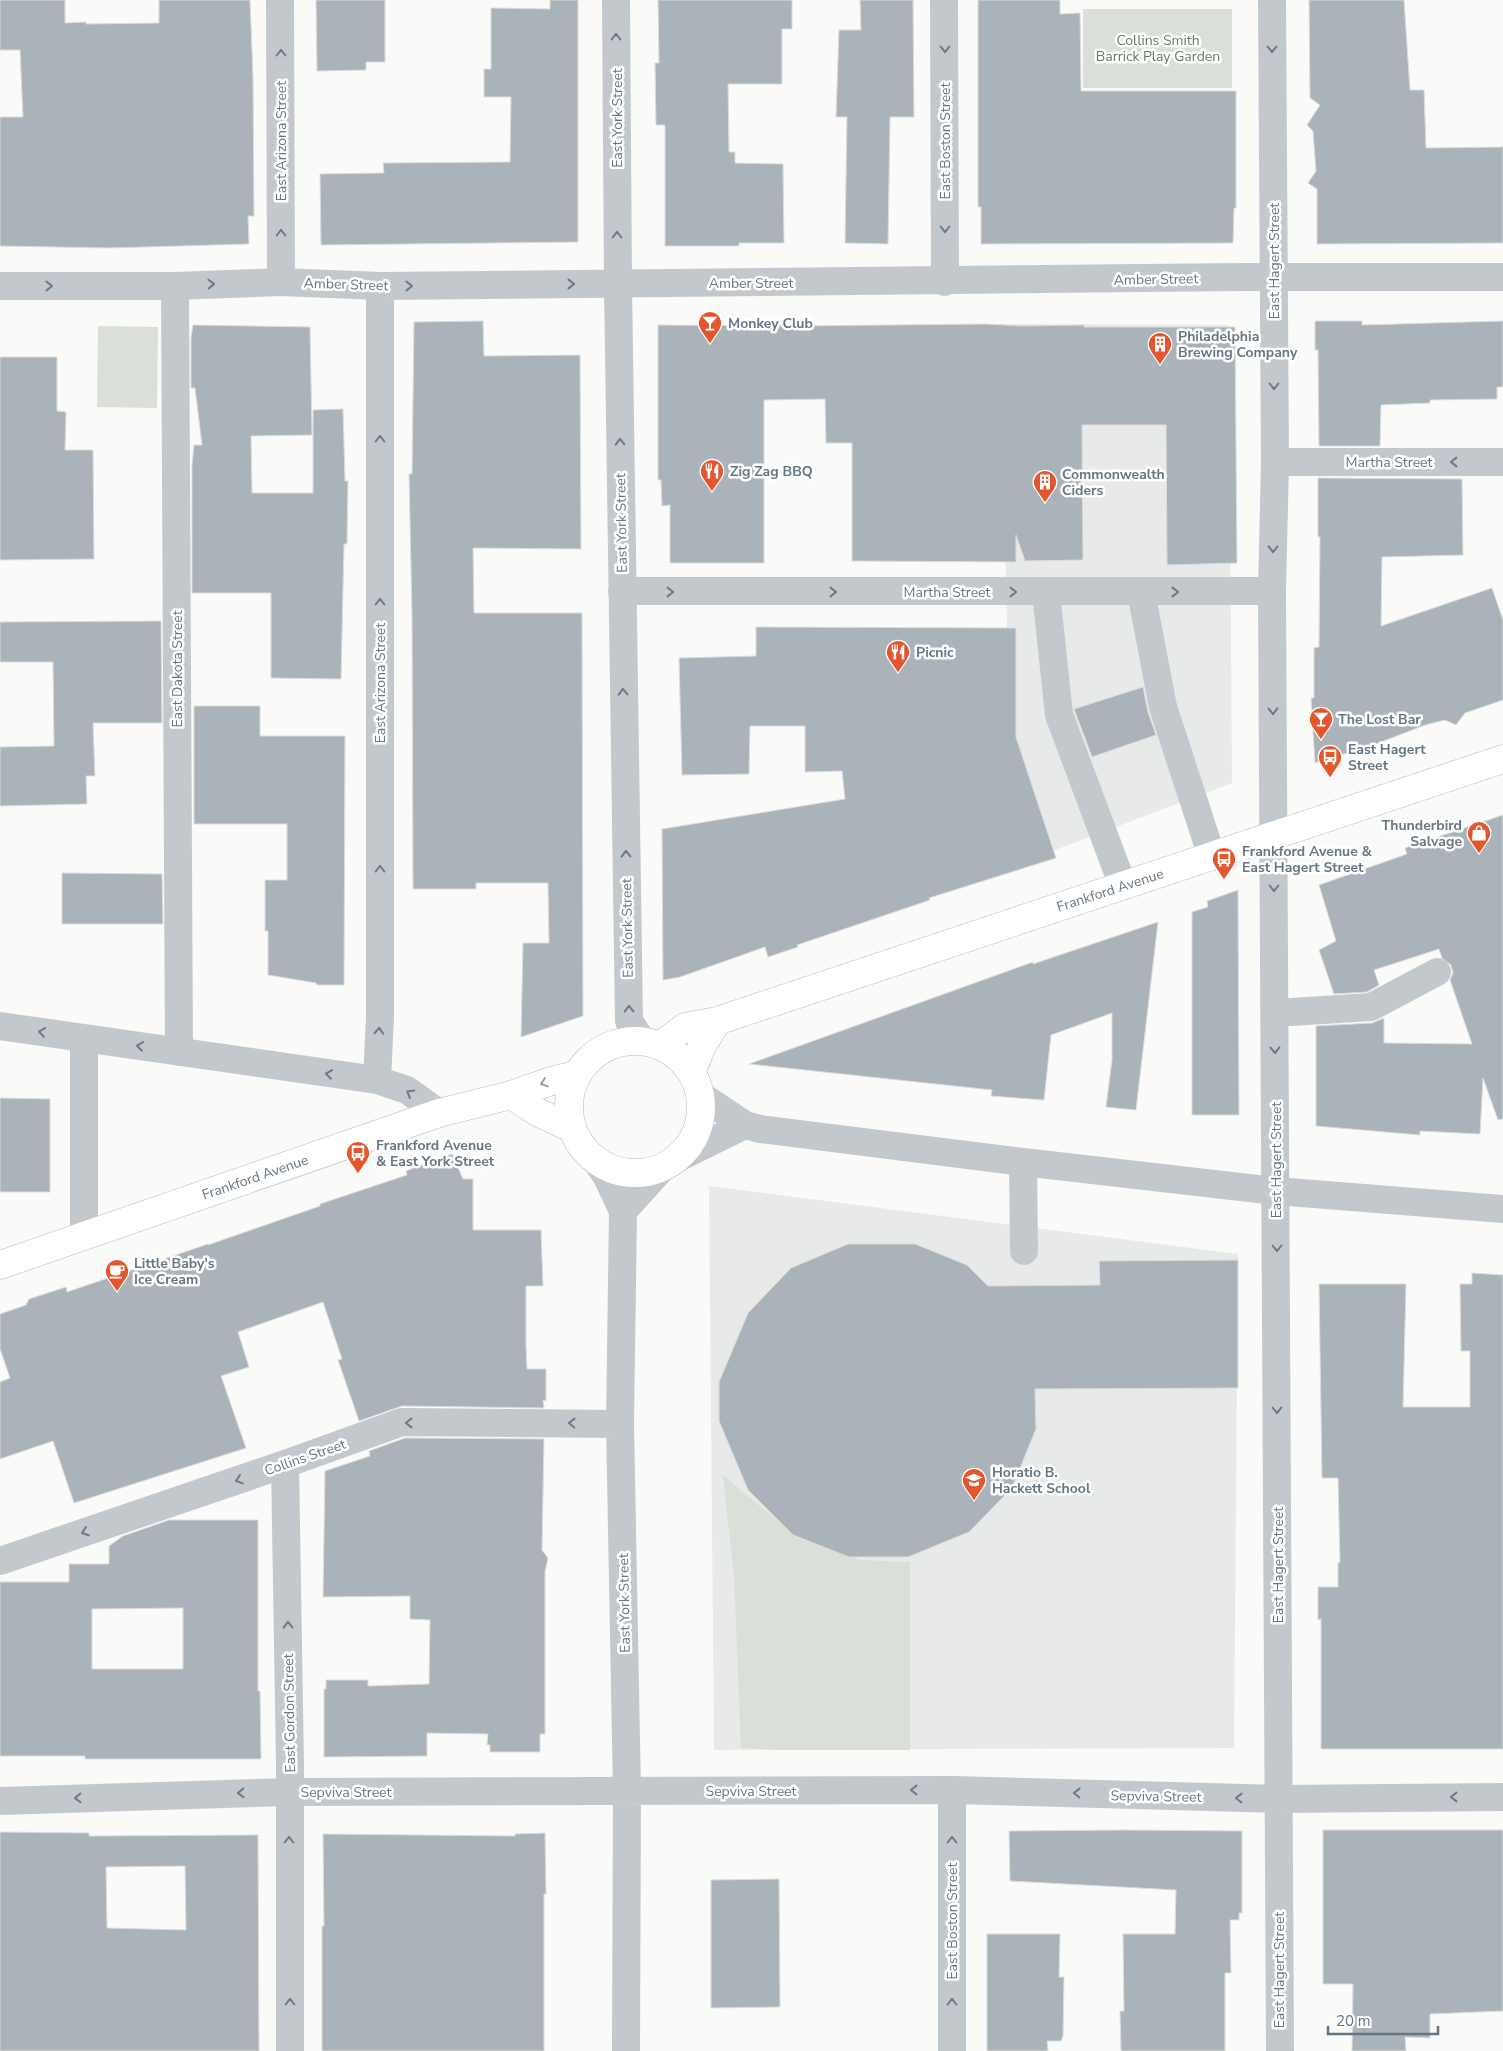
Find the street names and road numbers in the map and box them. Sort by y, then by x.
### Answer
street label: East York Street [608,68,627,168]
street label: East Arizona Street [272,81,291,201]
street label: East Boston Street [936,82,955,199]
street label: East Hagert Street [1265,203,1284,319]
street label: Amber Street [1114,269,1199,290]
street label: Amber Street [303,274,389,295]
street label: Amber Street [709,274,793,293]
street label: Martha Street [1346,453,1433,472]
street label: East York Street [611,473,632,573]
street label: Martha Street [904,583,991,602]
street label: East Dakota Street [168,610,187,728]
street label: East Arizona Street [371,623,390,743]
street label: Frankford Avenue [1054,864,1166,917]
street label: East York Street [617,878,638,978]
street label: East Hagert Street [1267,1102,1286,1218]
street label: Frankford Avenue [199,1150,311,1205]
street label: Collins Street [262,1435,348,1480]
street label: East Hagert Street [1269,1507,1288,1623]
street label: East York Street [614,1553,635,1653]
street label: East Gordon Street [279,1653,300,1773]
street label: Sepviva Street [706,1782,797,1801]
street label: Sepviva Street [301,1783,392,1802]
street label: Sepviva Street [1110,1786,1202,1807]
street label: East Boston Street [943,1862,962,1979]
street label: East Hagert Street [1270,1912,1289,2028]

